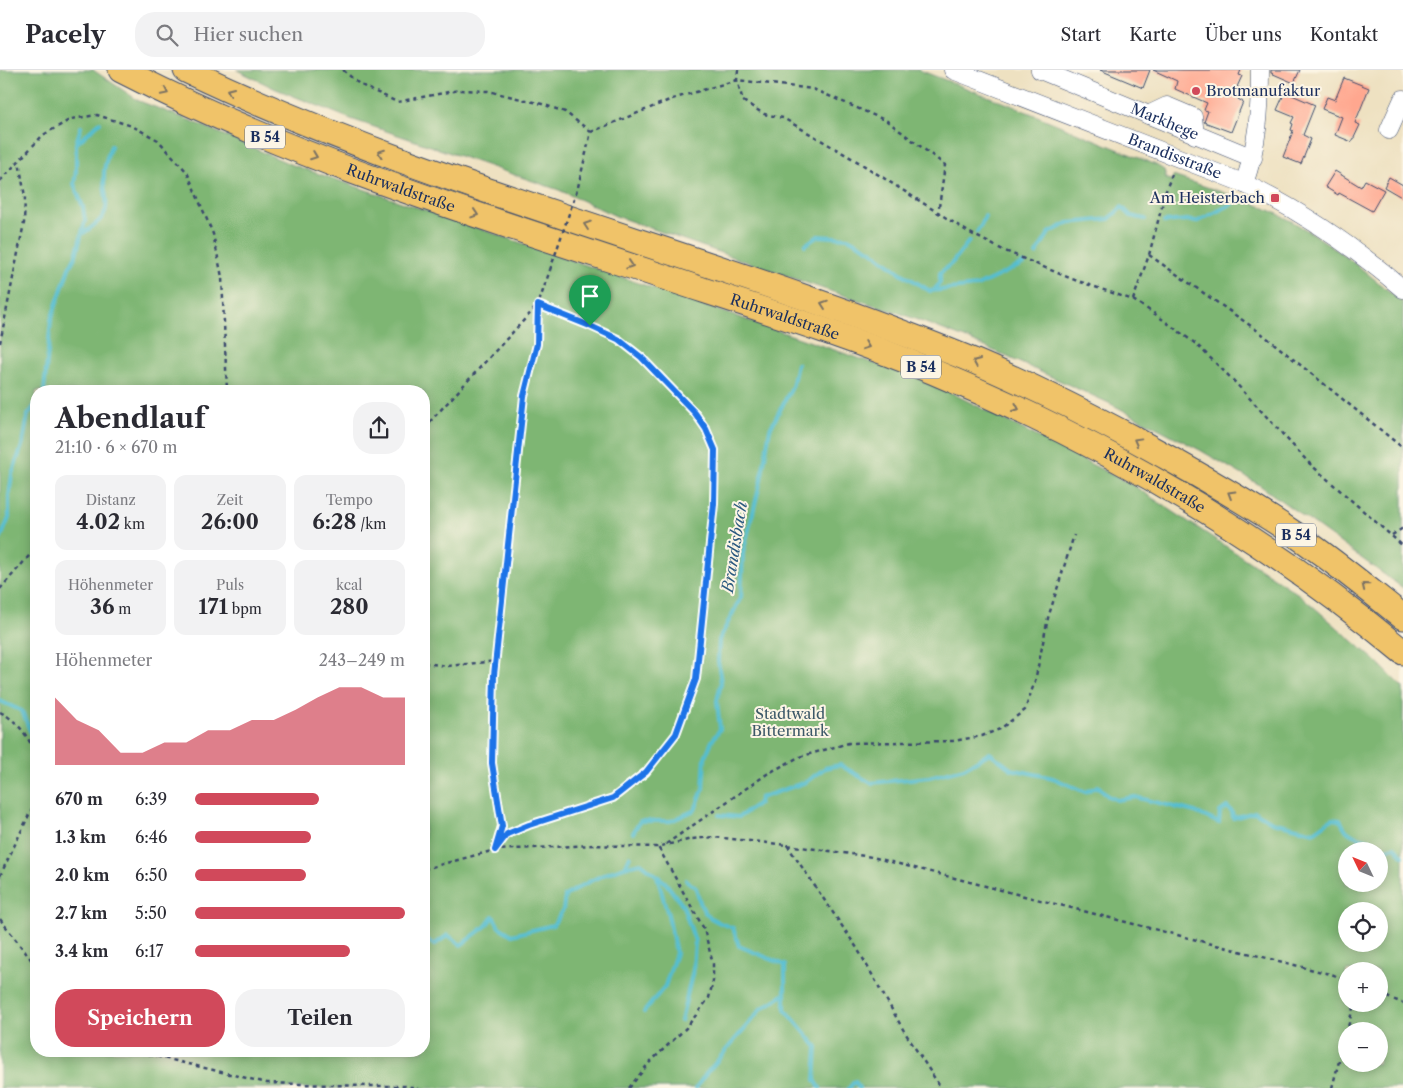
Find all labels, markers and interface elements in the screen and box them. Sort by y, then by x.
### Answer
search box [135,12,485,57]
text: Pacely [25,20,105,49]
icon: search [153,21,181,49]
text: Hier suchen [193,23,303,46]
text: Start [1061,24,1101,46]
text: Karte [1129,24,1177,46]
text: Über uns [1205,24,1282,46]
text: Kontakt [1310,24,1378,46]
place label: Brotmanufaktur [1206,81,1321,100]
marker: Brotmanufaktur [1190,85,1202,97]
one-way arrow [160,86,169,96]
one-way arrow [226,87,235,97]
street label: Markhege [1128,99,1202,144]
road number: B 54 [245,126,285,148]
street label: Brandisstraße [1125,129,1225,183]
one-way arrow [377,148,385,158]
one-way arrow [309,150,318,160]
street label: Ruhrwaldstraße [344,160,458,216]
place label: Am Heisterbach [1149,188,1266,207]
marker: Am Heisterbach [1269,192,1281,204]
one-way arrow [471,208,479,218]
one-way arrow [583,221,592,231]
one-way arrow [625,260,633,270]
pin [569,275,611,326]
icon: arrive [576,282,604,310]
street label: Ruhrwaldstraße [728,289,842,344]
one-way arrow [820,300,829,310]
one-way arrow [861,340,870,350]
road number: B 54 [901,356,941,378]
one-way arrow [972,358,981,369]
text: Abendlauf [55,401,206,435]
button: share [353,402,405,454]
one-way arrow [1011,402,1020,413]
text: 21:10 · 6 × 670 m [55,437,177,457]
one-way arrow [1134,437,1143,447]
street label: Ruhrwaldstraße [1101,444,1209,517]
text: Distanz [86,491,136,509]
text: Zeit [217,491,243,509]
text: Tempo [326,491,373,509]
one-way arrow [1228,491,1237,501]
water label: Brandisbach [717,500,751,596]
text: 4.02 [76,509,120,534]
text: 26:00 [201,509,259,534]
text: 6:28 [312,509,356,534]
text: km [120,515,145,533]
text: /km [356,515,386,533]
road number: B 54 [1276,524,1316,546]
text: Höhenmeter [68,576,153,594]
text: Puls [216,576,244,594]
text: kcal [336,576,363,594]
one-way arrow [1362,584,1371,592]
text: 36 [90,594,114,619]
text: 171 [198,594,228,619]
text: 280 [330,594,369,619]
text: m [114,600,131,618]
text: bpm [228,600,262,618]
text: Höhenmeter [55,650,152,670]
text: 243–249 m [319,650,405,670]
park label: Stadtwald Bittermark [751,704,830,740]
text: 670 m [55,789,103,809]
text: 6:39 [135,789,167,809]
text: 1.3 km [55,827,106,847]
text: 6:46 [135,827,167,847]
north arrow [1338,842,1388,892]
map controls [1338,842,1388,1072]
text: 2.0 km [55,865,109,885]
text: 6:50 [135,865,168,885]
button: locate [1338,902,1388,952]
text: 2.7 km [55,903,108,923]
text: 5:50 [135,903,167,923]
text: 3.4 km [55,941,108,961]
text: 6:17 [135,941,163,961]
button: + [1338,962,1388,1012]
button: Speichern [55,989,225,1047]
button: Teilen [235,989,405,1047]
button: − [1338,1022,1388,1072]

